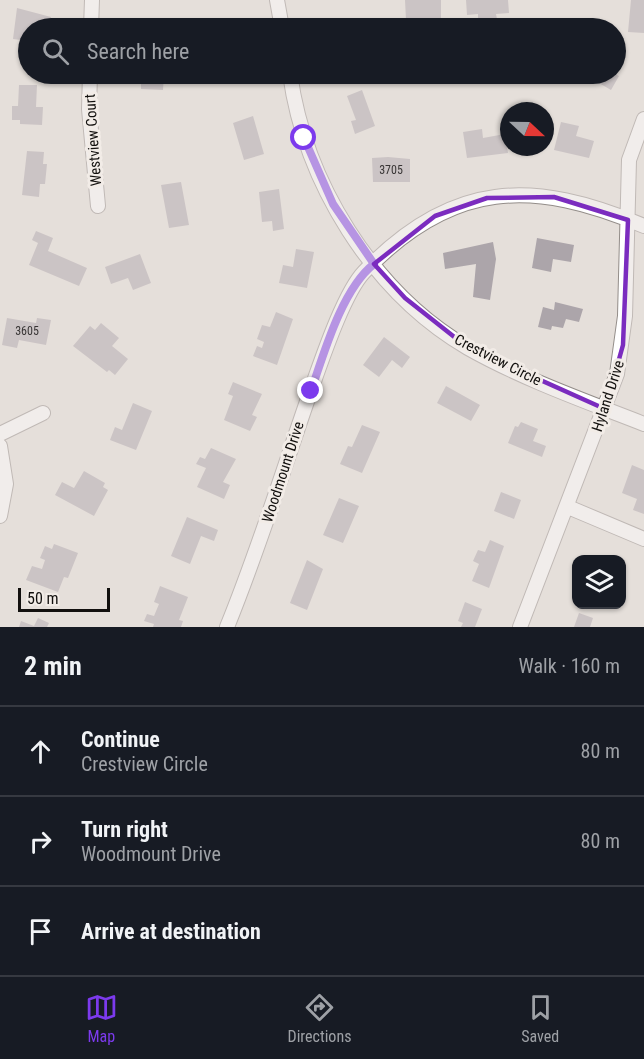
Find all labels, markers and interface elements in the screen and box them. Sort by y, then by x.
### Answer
search box [18,18,626,84]
icon: search [39,35,72,68]
text: Search here [87,39,189,64]
street label: Westview Court [81,93,105,187]
north arrow [500,102,554,156]
route start [290,124,316,150]
house number: 3705 [379,163,403,177]
house number: 3605 [15,324,39,338]
street label: Crestview Circle [452,330,544,390]
street label: Hyland Drive [588,358,628,434]
route end [297,377,323,403]
street label: Woodmount Drive [258,419,308,525]
map controls [572,555,626,609]
button: layers [572,555,626,609]
scale bar [18,585,110,612]
text: 50 m [27,589,59,608]
text: 2 min [24,651,82,681]
text: Walk · 160 m [519,654,620,678]
text: Continue [81,727,160,752]
icon: ahead [24,735,57,768]
text: 80 m [581,739,620,763]
text: Crestview Circle [81,752,208,776]
text: Turn right [81,817,168,842]
icon: right [24,825,57,858]
text: 80 m [581,829,620,853]
text: Woodmount Drive [81,842,221,866]
icon: arrive [24,915,57,948]
text: Arrive at destination [81,919,261,944]
tab: Map [85,991,118,1046]
tab: Directions [288,991,351,1046]
tab: Saved [521,991,559,1046]

